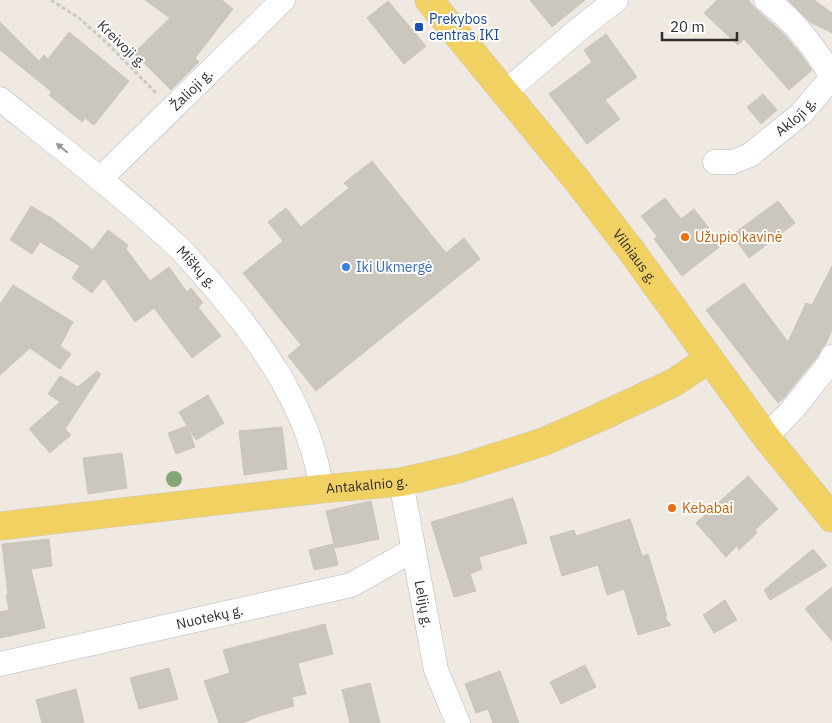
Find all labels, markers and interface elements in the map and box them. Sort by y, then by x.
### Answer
place label: Prekybos centras IKI [429,10,499,44]
scale bar [662,10,737,42]
street label: Kreivoji g. [94,16,150,72]
text: 20 m [670,17,705,36]
marker: Prekybos centras IKI [413,21,425,33]
street label: Žalioji g. [166,65,217,114]
street label: Akloji g. [771,94,820,140]
one-way arrow [56,143,69,154]
street label: Vilniaus g. [609,225,661,288]
place label: Užupio kavinė [695,228,783,246]
marker: Užupio kavinė [679,231,691,243]
street label: Miškų g. [173,242,221,292]
place label: Iki Ukmergė [356,258,433,276]
marker: Iki Ukmergė [340,261,352,273]
street label: Antakalnio g. [325,472,409,498]
place label: Kebabai [682,499,733,517]
marker: Kebabai [666,502,678,514]
street label: Lelijų g. [410,579,437,629]
street label: Nuotekų g. [175,601,245,633]

